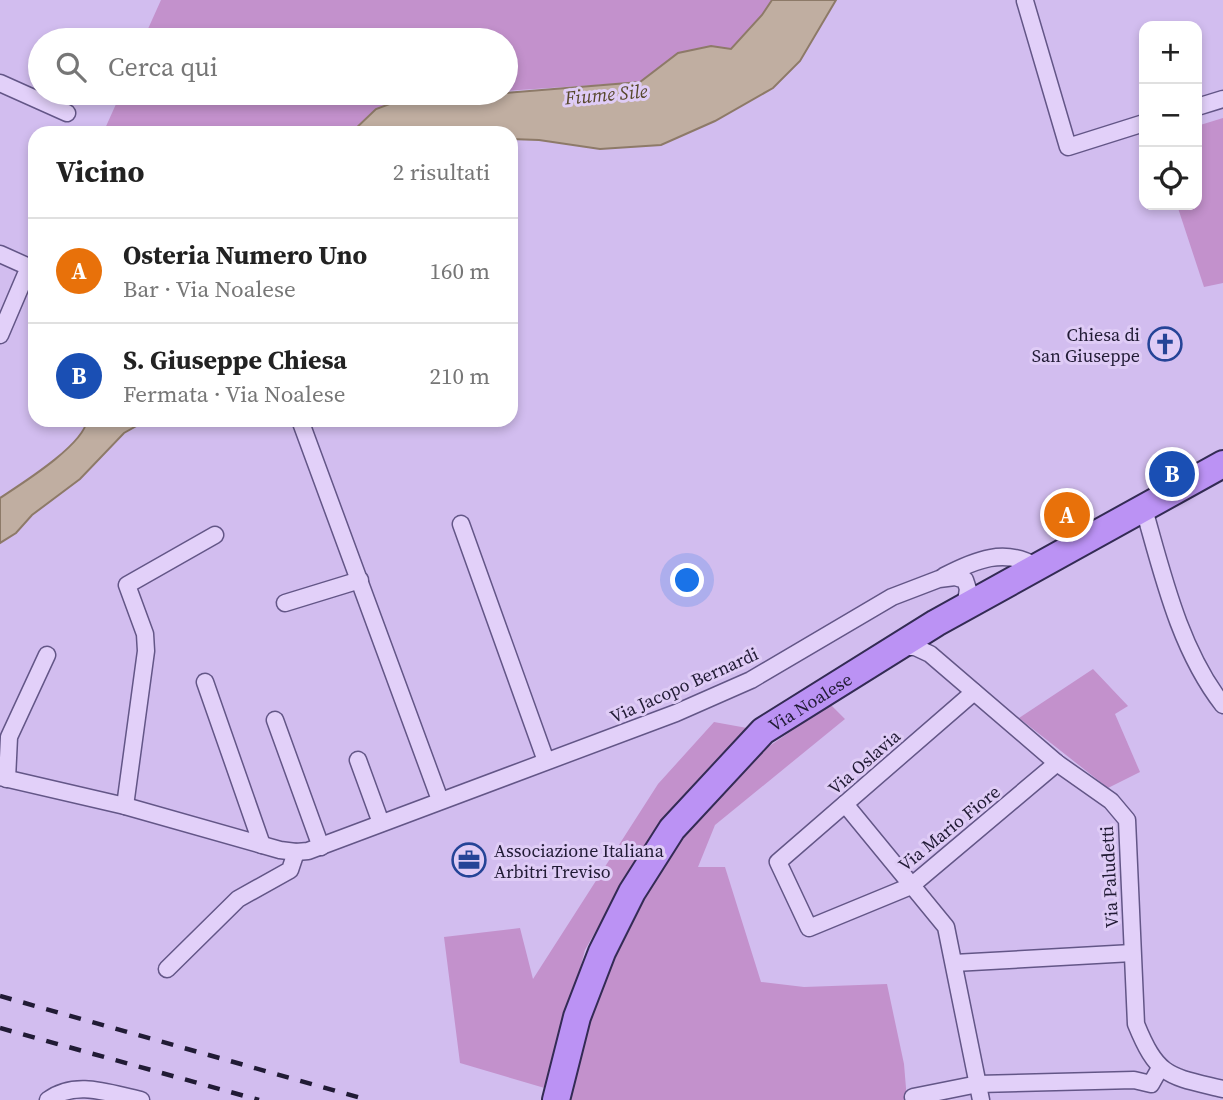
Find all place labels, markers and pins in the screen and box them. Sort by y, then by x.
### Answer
place label: Chiesa di San Giuseppe [1032,322,1140,368]
church icon: Chiesa di San Giuseppe [1146,325,1184,363]
pin: B [1149,448,1195,500]
pin: A [1044,489,1090,541]
place label: Associazione Italiana Arbitri Treviso [494,838,665,884]
office icon: Associazione Italiana Arbitri Treviso [450,841,488,879]

